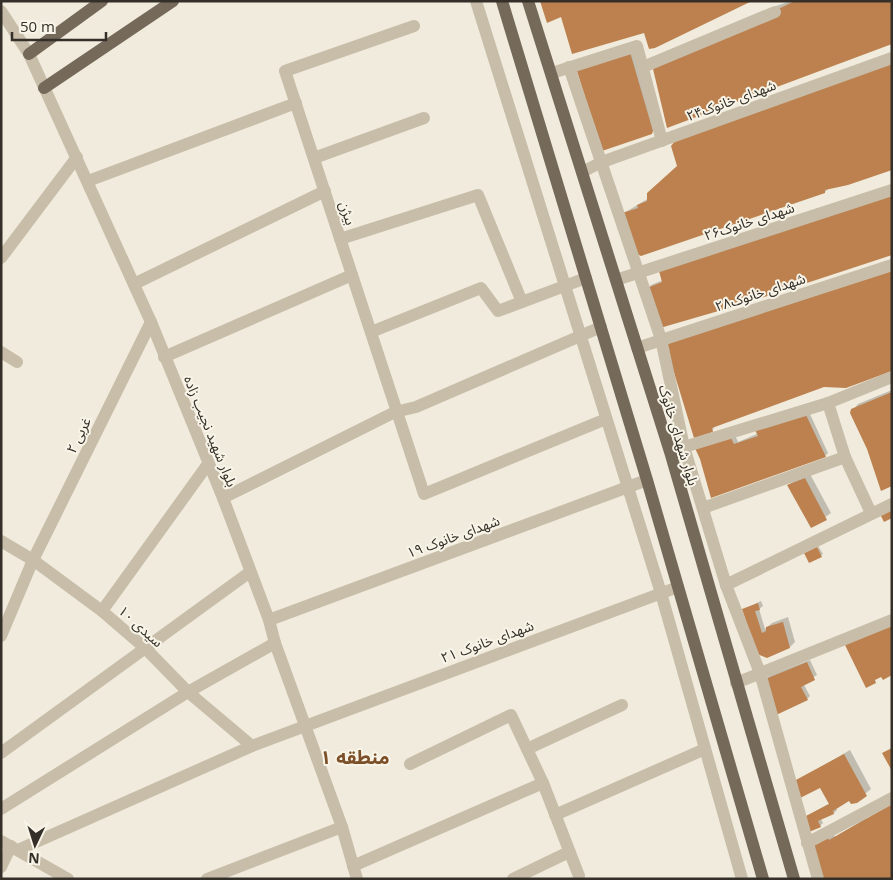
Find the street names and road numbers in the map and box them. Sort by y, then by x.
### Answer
street label: شهدای خانوک۲۴ [684,75,778,125]
street label: شهدای خانوک۲۶ [701,197,797,245]
street label: بیژن [335,199,361,228]
street label: شهدای خانوک۲۸ [712,268,808,316]
street label: بلوار شهید نجیب زاده [180,373,242,490]
street label: بلوار شهدای خانوک [655,382,703,488]
street label: غربی ۲ [61,414,95,456]
street label: شهدای خانوک ۱۹ [404,510,502,562]
street label: سیدی ۱۰ [115,601,167,651]
street label: شهدای خانوک ۲۱ [438,615,536,667]

